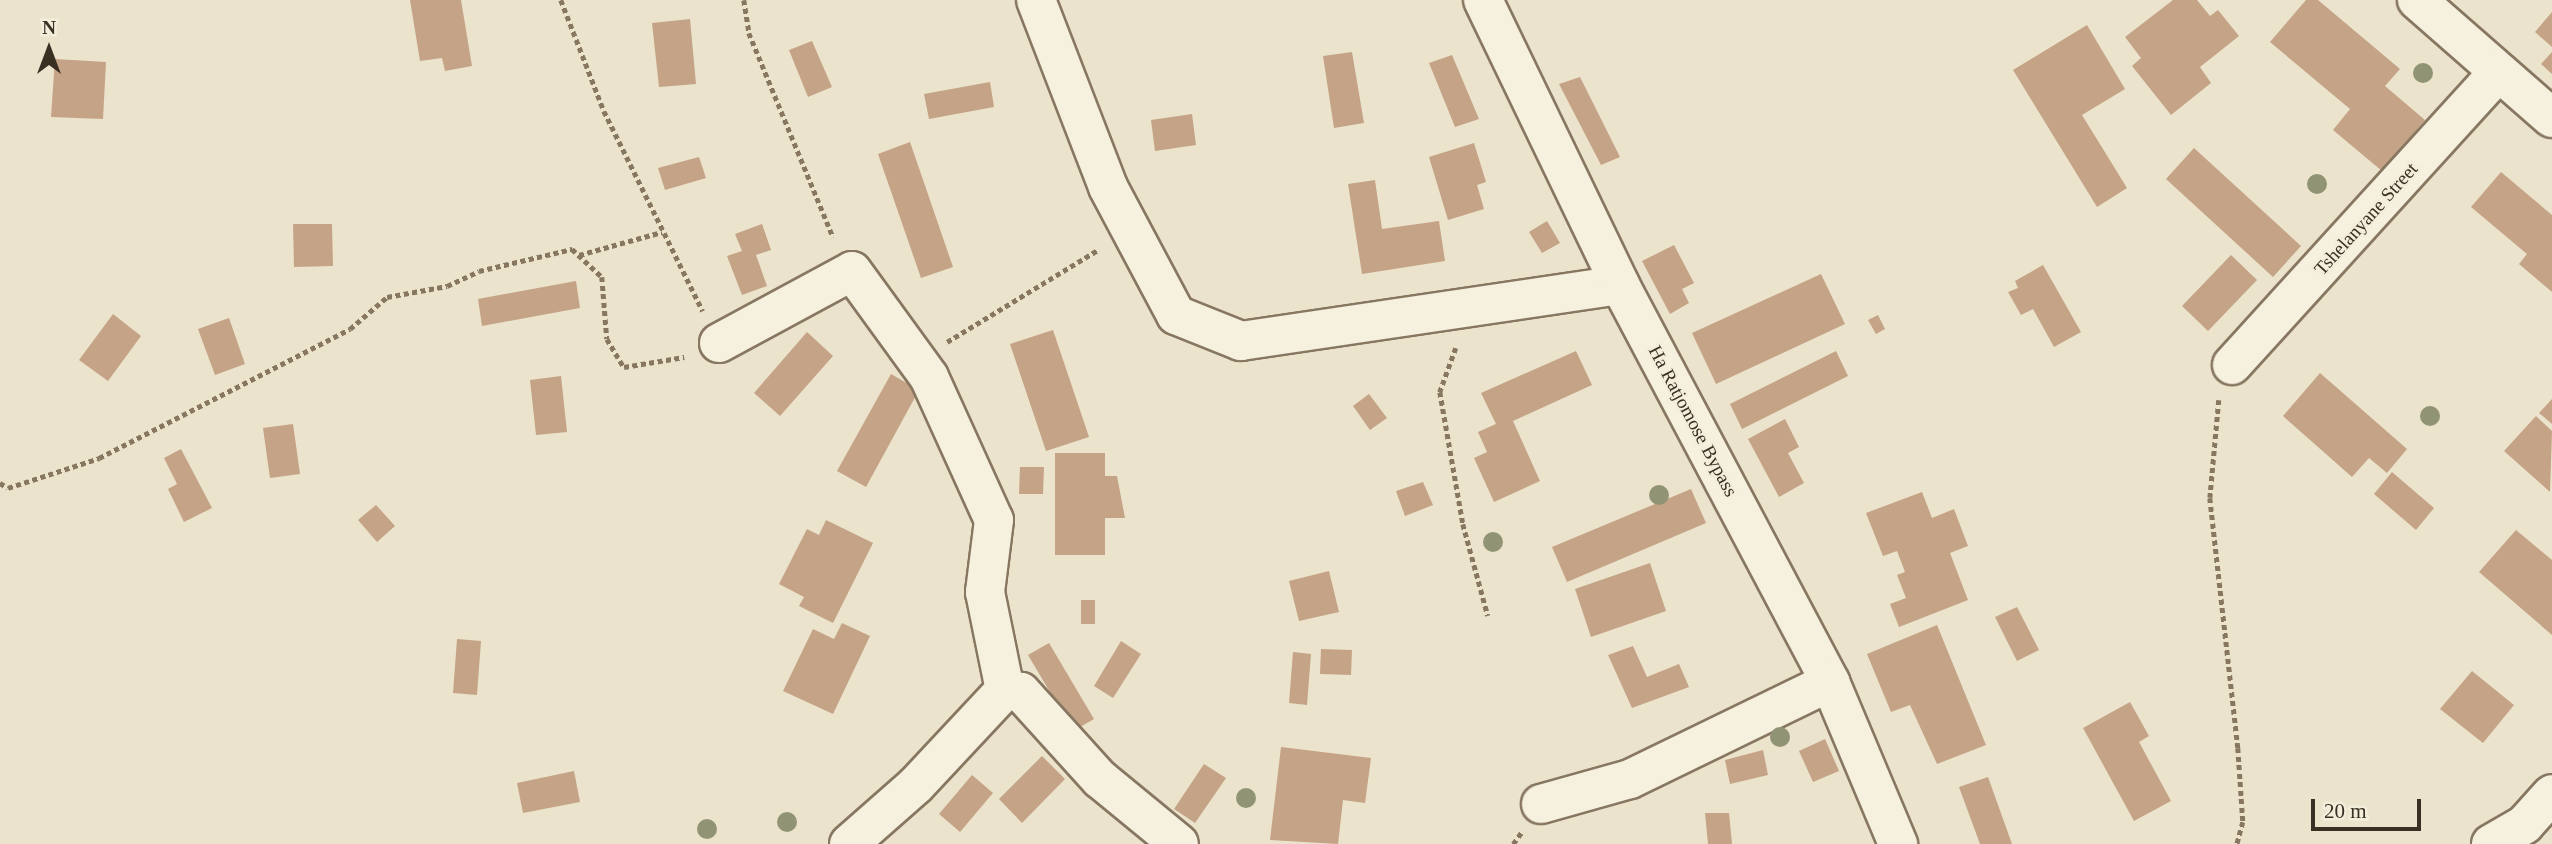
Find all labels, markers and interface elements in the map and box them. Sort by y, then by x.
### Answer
north arrow [14,14,84,84]
text: N [42,17,56,38]
street label: Tshelanyane Street [2309,158,2423,280]
street label: Ha Ratjomose Bypass [1644,342,1742,500]
scale bar [2314,784,2424,828]
text: 20 m [2324,799,2367,823]

